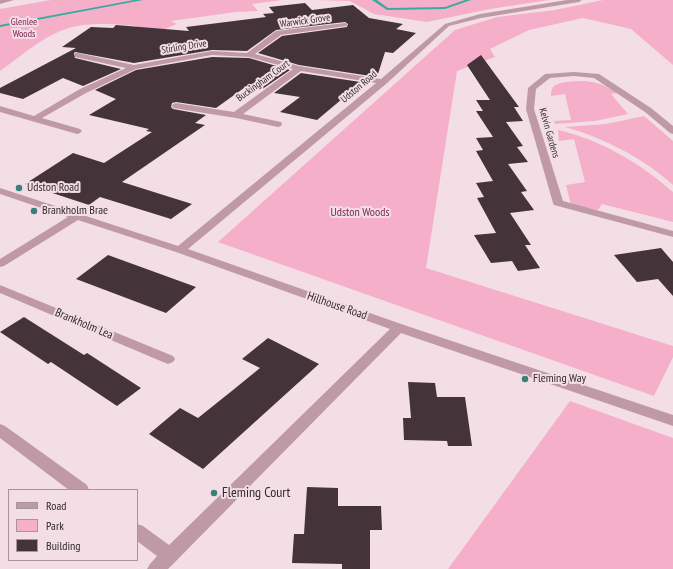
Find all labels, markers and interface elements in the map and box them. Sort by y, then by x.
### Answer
street label: Warwick Grove [279,12,331,30]
park label: Glenlee Woods [11,16,37,40]
street label: Stirling Drive [161,38,207,56]
street label: Buckingham Court [234,58,292,104]
street label: Udston Road [338,68,380,106]
street label: Kelvin Gardens [536,107,562,159]
place label: Udston Road [27,181,79,195]
marker: Udston Road [14,183,24,193]
place label: Brankholm Brae [42,204,108,218]
marker: Brankholm Brae [29,206,39,216]
park label: Udston Woods [331,206,389,220]
street label: Hillhouse Road [305,289,369,323]
street label: Brankholm Lea [53,305,115,343]
place label: Fleming Way [533,372,586,386]
marker: Fleming Way [520,374,530,384]
place label: Fleming Court [222,485,290,501]
marker: Fleming Court [209,488,219,498]
legend [8,489,138,561]
text: Road [46,498,66,513]
text: Park [46,518,64,533]
text: Building [46,538,81,553]

